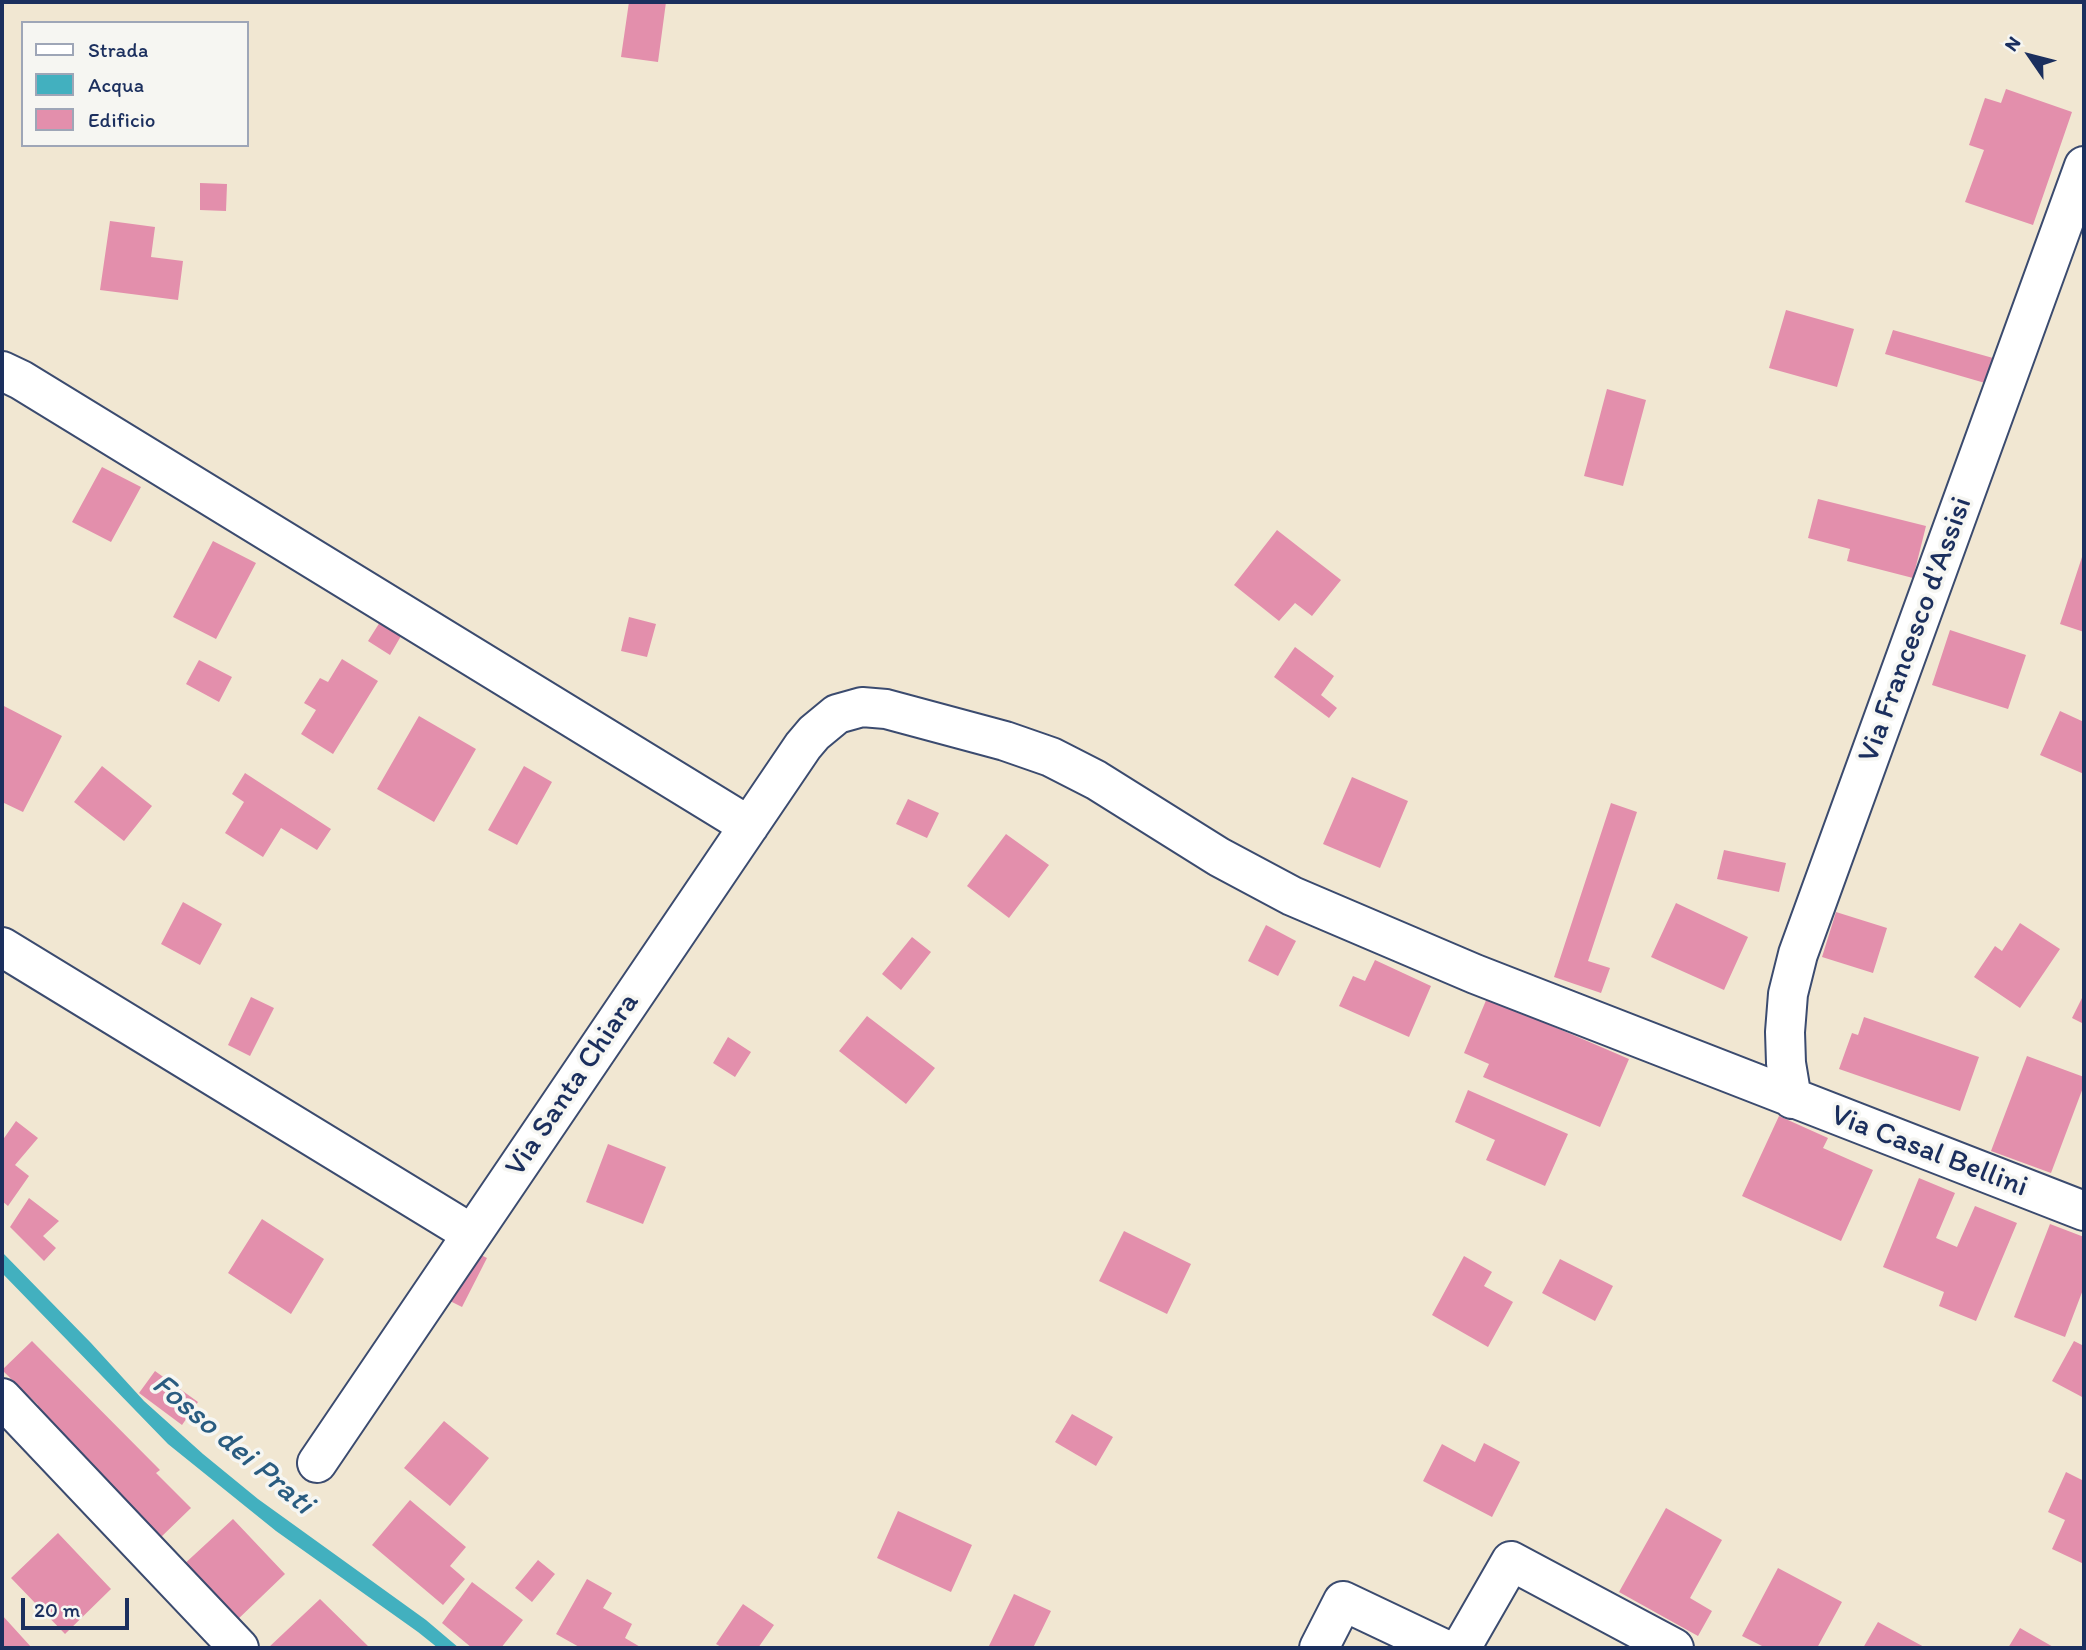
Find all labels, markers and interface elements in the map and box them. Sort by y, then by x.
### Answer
legend [21,21,248,147]
north arrow [1995,21,2065,91]
text: N [1999,32,2025,56]
text: Strada [88,37,148,62]
text: Acqua [88,72,144,97]
text: Edificio [88,107,156,132]
street label: Via Francesco d'Assisi [1851,492,1981,768]
street label: Via Santa Chiara [498,986,648,1184]
street label: Via Casal Bellini [1825,1098,2033,1206]
water label: Fosso dei Prati [143,1366,321,1524]
scale bar [24,1584,133,1628]
text: 20 m [34,1597,80,1622]

